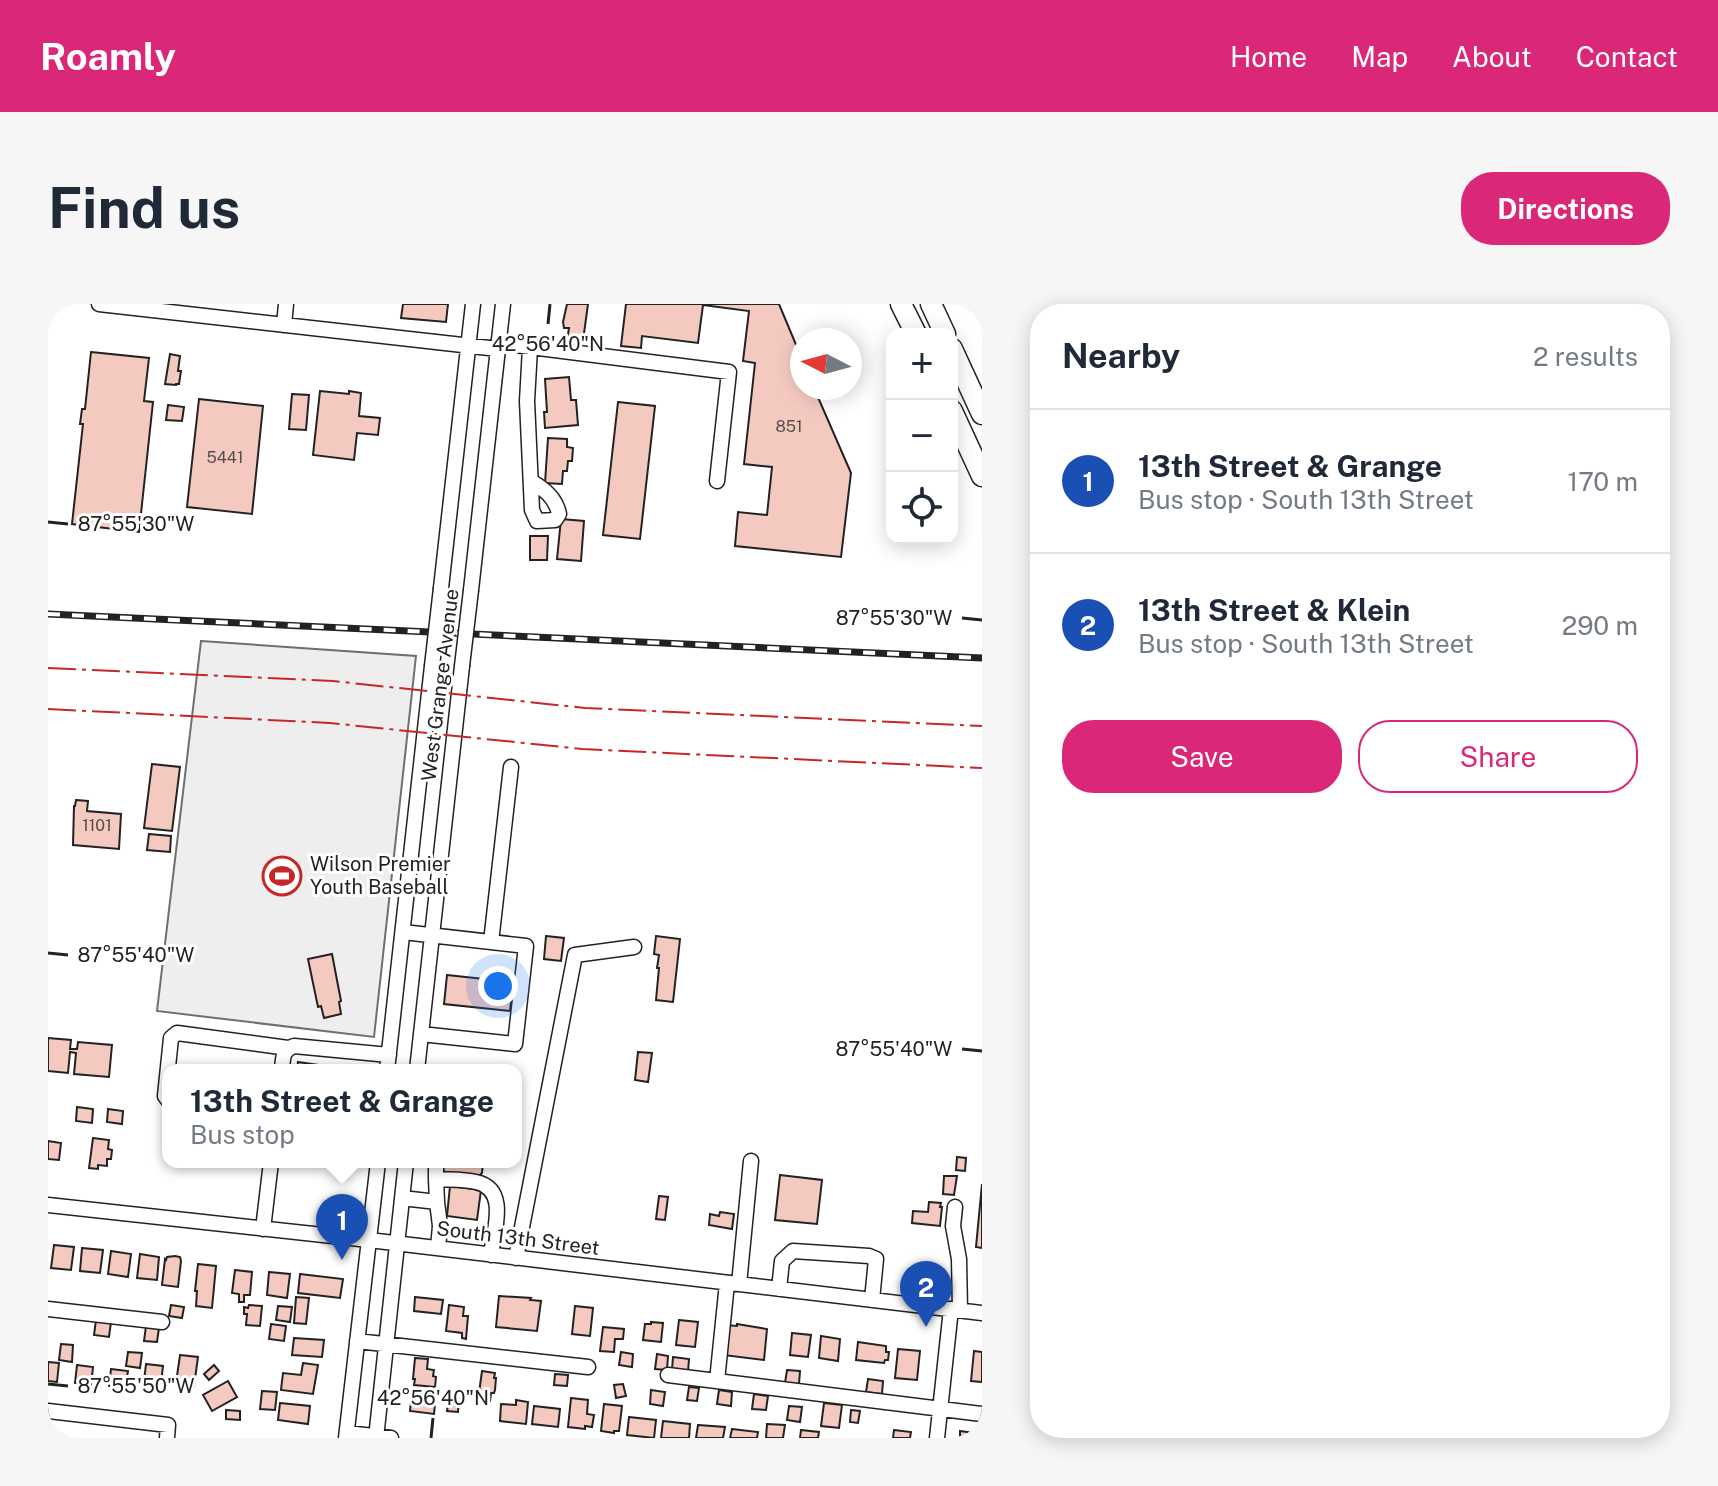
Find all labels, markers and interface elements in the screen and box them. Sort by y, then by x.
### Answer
text: Roamly [40,34,176,79]
text: Home [1230,40,1307,73]
text: Map [1351,40,1408,73]
text: About [1452,40,1532,73]
text: Contact [1576,40,1678,73]
button: Directions [1461,172,1670,245]
text: Find us [48,175,240,241]
north arrow [790,328,862,400]
map controls [886,328,958,544]
button: + [886,328,958,400]
text: 42°56'40"N [492,332,604,356]
text: Nearby [1062,336,1180,376]
text: 2 results [1533,341,1638,372]
button: − [886,400,958,472]
house number: 851 [775,417,803,436]
house number: 5441 [207,448,243,467]
text: 13th Street & Grange [1138,448,1442,484]
text: 1 [1082,466,1094,497]
text: 170 m [1568,466,1638,497]
button: locate [886,472,958,544]
text: Bus stop · South 13th Street [1138,484,1474,515]
text: 87°55'30"W [78,512,194,536]
street label: West Grange Avenue [416,587,464,783]
text: 13th Street & Klein [1138,592,1410,628]
text: 87°55'30"W [836,606,952,630]
text: 2 [1080,610,1096,641]
text: 290 m [1562,610,1638,641]
text: Bus stop · South 13th Street [1138,628,1474,659]
button: Save [1062,720,1342,793]
button: Share [1358,720,1638,793]
house number: 1101 [82,816,112,835]
place label: Wilson Premier Youth Baseball [310,852,451,899]
sports icon: Wilson Premier Youth Baseball [261,855,303,897]
text: 87°55'40"W [78,943,194,967]
your location [478,966,518,1006]
text: 87°55'40"W [836,1037,952,1061]
popup [162,1064,522,1168]
text: 13th Street & Grange [190,1083,494,1119]
text: Bus stop [190,1119,295,1150]
pin: 1 [316,1194,368,1260]
street label: South 13th Street [435,1216,601,1260]
pin: 2 [900,1261,952,1327]
text: 87°55'50"W [77,1374,195,1398]
text: 42°56'40"N [377,1386,489,1410]

